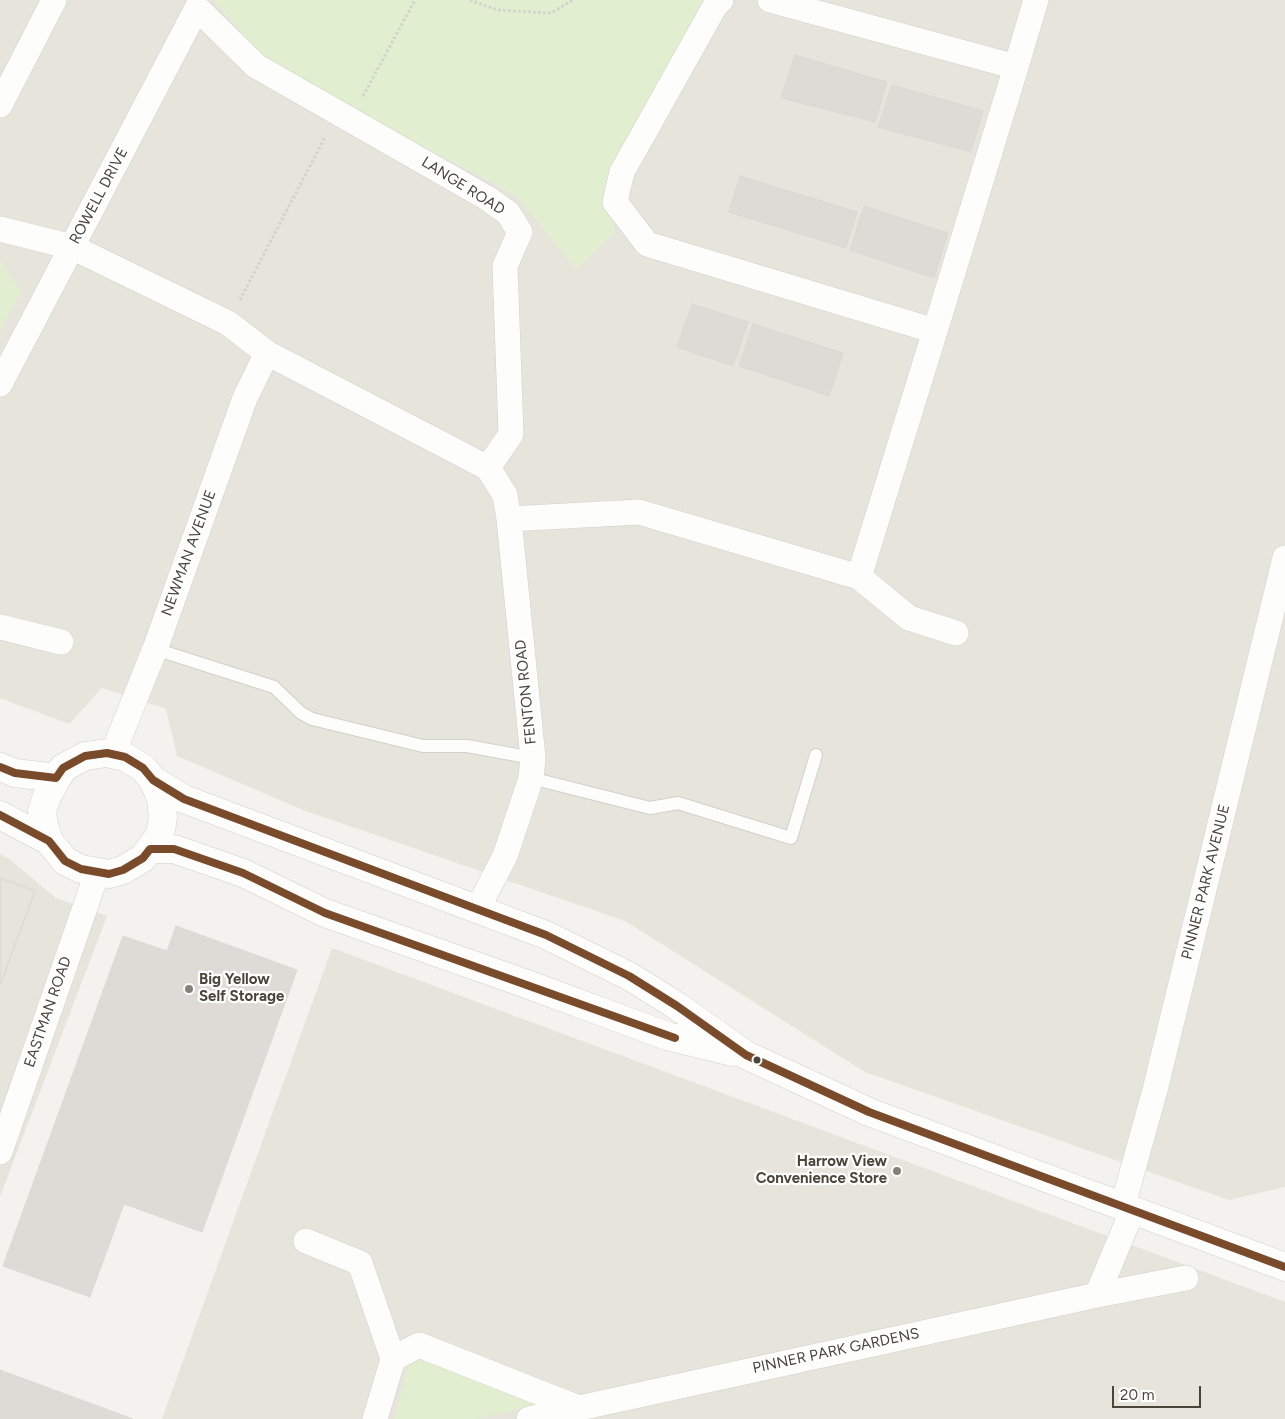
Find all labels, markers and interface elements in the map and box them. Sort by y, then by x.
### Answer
street label: ROWELL DRIVE [66,145,132,247]
street label: LANGE ROAD [418,153,508,219]
street label: NEWMAN AVENUE [158,487,220,619]
street label: FENTON ROAD [512,639,540,745]
street label: PINNER PARK AVENUE [1178,803,1234,961]
street label: EASTMAN ROAD [21,954,75,1070]
place label: Big Yellow Self Storage [199,971,284,1006]
marker: Big Yellow Self Storage [183,983,195,995]
unlabelled marker [752,1055,762,1065]
place label: Harrow View Convenience Store [756,1153,887,1188]
marker: Harrow View Convenience Store [891,1165,903,1177]
street label: PINNER PARK GARDENS [751,1325,921,1377]
scale bar [1115,1376,1204,1408]
text: 20 m [1120,1386,1154,1404]

